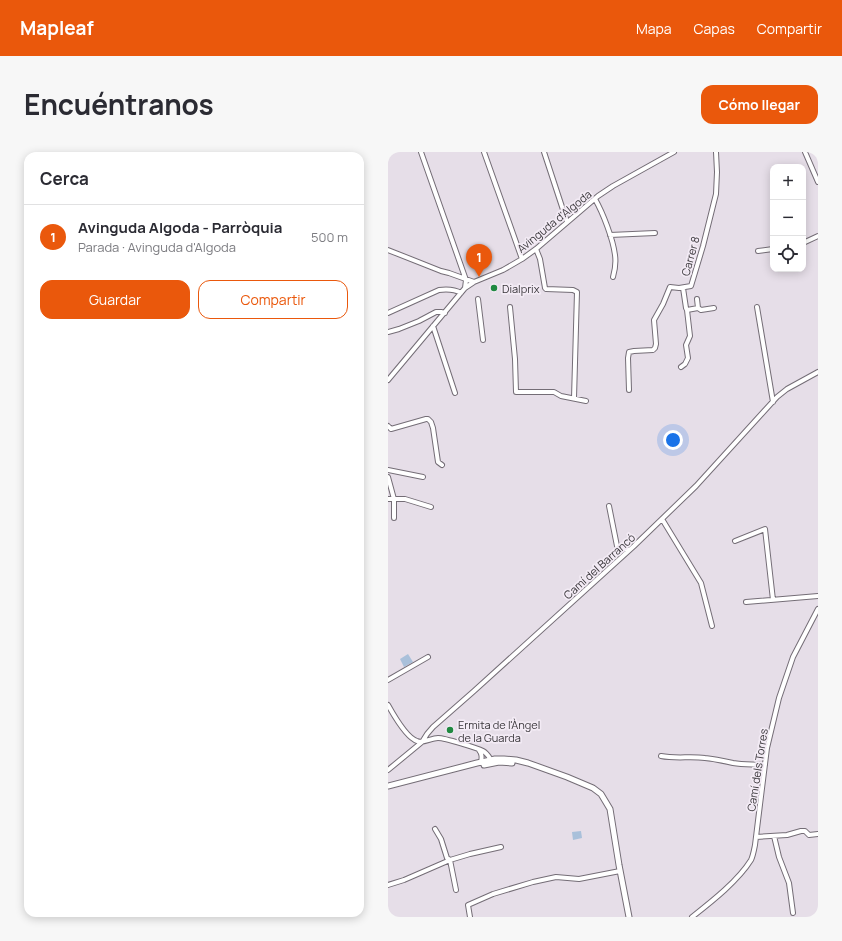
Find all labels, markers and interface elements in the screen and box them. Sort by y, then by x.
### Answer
text: Mapleaf [20,15,94,41]
text: Mapa [636,19,672,38]
text: Capas [694,19,735,38]
text: Compartir [757,19,822,38]
text: Encuéntranos [24,85,214,123]
button: Cómo llegar [701,85,818,124]
map controls [770,164,806,272]
button: + [770,164,806,200]
text: Cerca [40,167,89,190]
street label: Avinguda d'Algoda [514,186,594,256]
button: − [770,200,806,236]
text: Avinguda Algoda - Parròquia [78,217,282,238]
text: 1 [50,228,56,246]
text: 500 m [311,228,348,246]
street label: Carrer 8 [677,234,703,278]
button: locate [770,236,806,272]
text: Parada · Avinguda d'Algoda [78,238,236,256]
pin: 1 [466,244,492,277]
button: Guardar [40,280,190,319]
button: Compartir [198,280,348,319]
place label: Dialprix [502,281,540,296]
marker: Dialprix [489,283,499,293]
your location [663,430,683,450]
street label: Camí del Barrancó [560,530,638,602]
place label: Ermita de l'Àngel de la Guarda [458,717,540,745]
marker: Ermita de l'Àngel de la Guarda [445,725,455,735]
street label: Camí dels Torres [743,727,771,813]

